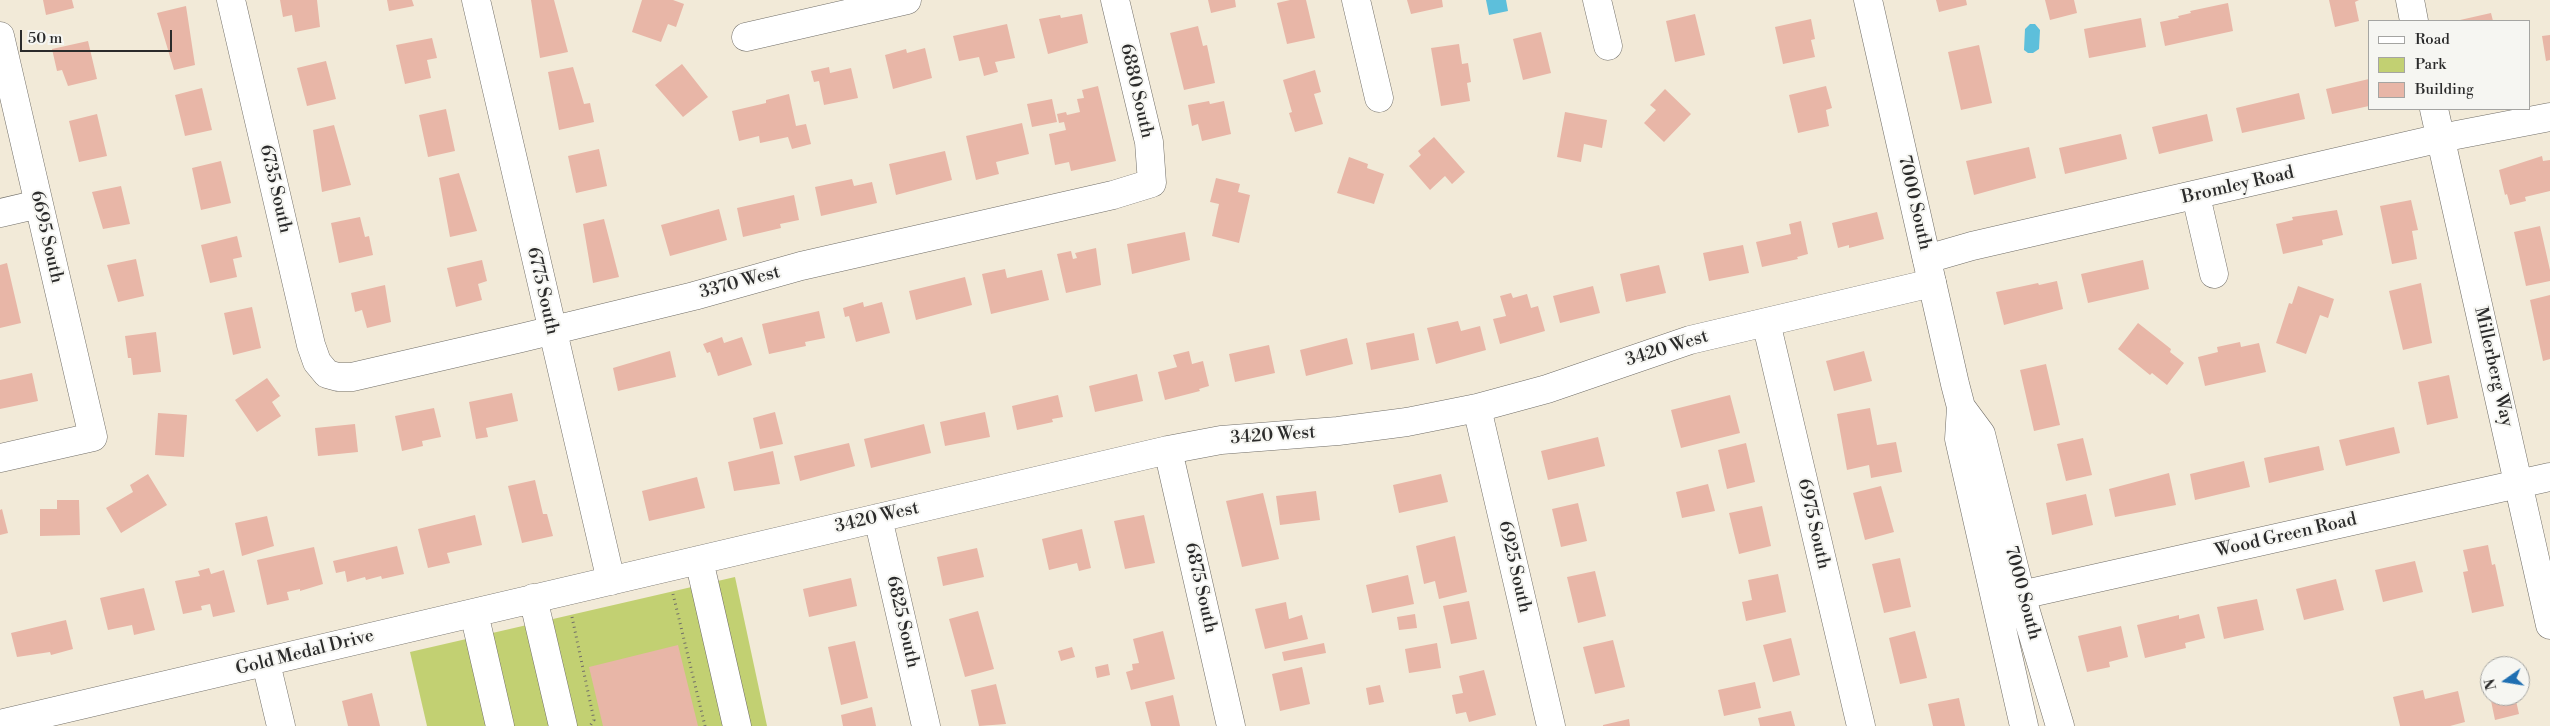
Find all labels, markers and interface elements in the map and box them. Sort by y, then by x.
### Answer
scale bar [22,20,175,52]
legend [2368,20,2530,110]
text: 50 m [28,29,62,48]
text: Road [2415,30,2450,49]
street label: 6880 South [1115,41,1157,141]
text: Park [2415,55,2446,74]
text: Building [2415,80,2474,99]
street label: 6735 South [254,142,296,236]
street label: 7000 South [1893,154,1935,252]
street label: Bromley Road [2180,163,2296,209]
street label: 6695 South [25,189,67,285]
street label: 6775 South [521,245,563,337]
street label: 3370 West [697,262,783,304]
street label: Millerberg Way [2469,305,2517,429]
street label: 3420 West [1623,326,1711,372]
street label: 3420 West [1230,422,1316,450]
street label: 6975 South [1792,477,1834,571]
street label: 3420 West [833,498,921,538]
street label: Wood Green Road [2213,509,2359,563]
street label: 6925 South [1493,519,1535,615]
street label: 6875 South [1179,541,1221,635]
street label: 7000 South [1999,544,2045,642]
street label: 6825 South [881,574,923,670]
street label: Gold Medal Drive [234,625,376,681]
north arrow [2480,656,2530,706]
text: N [2481,677,2501,692]

